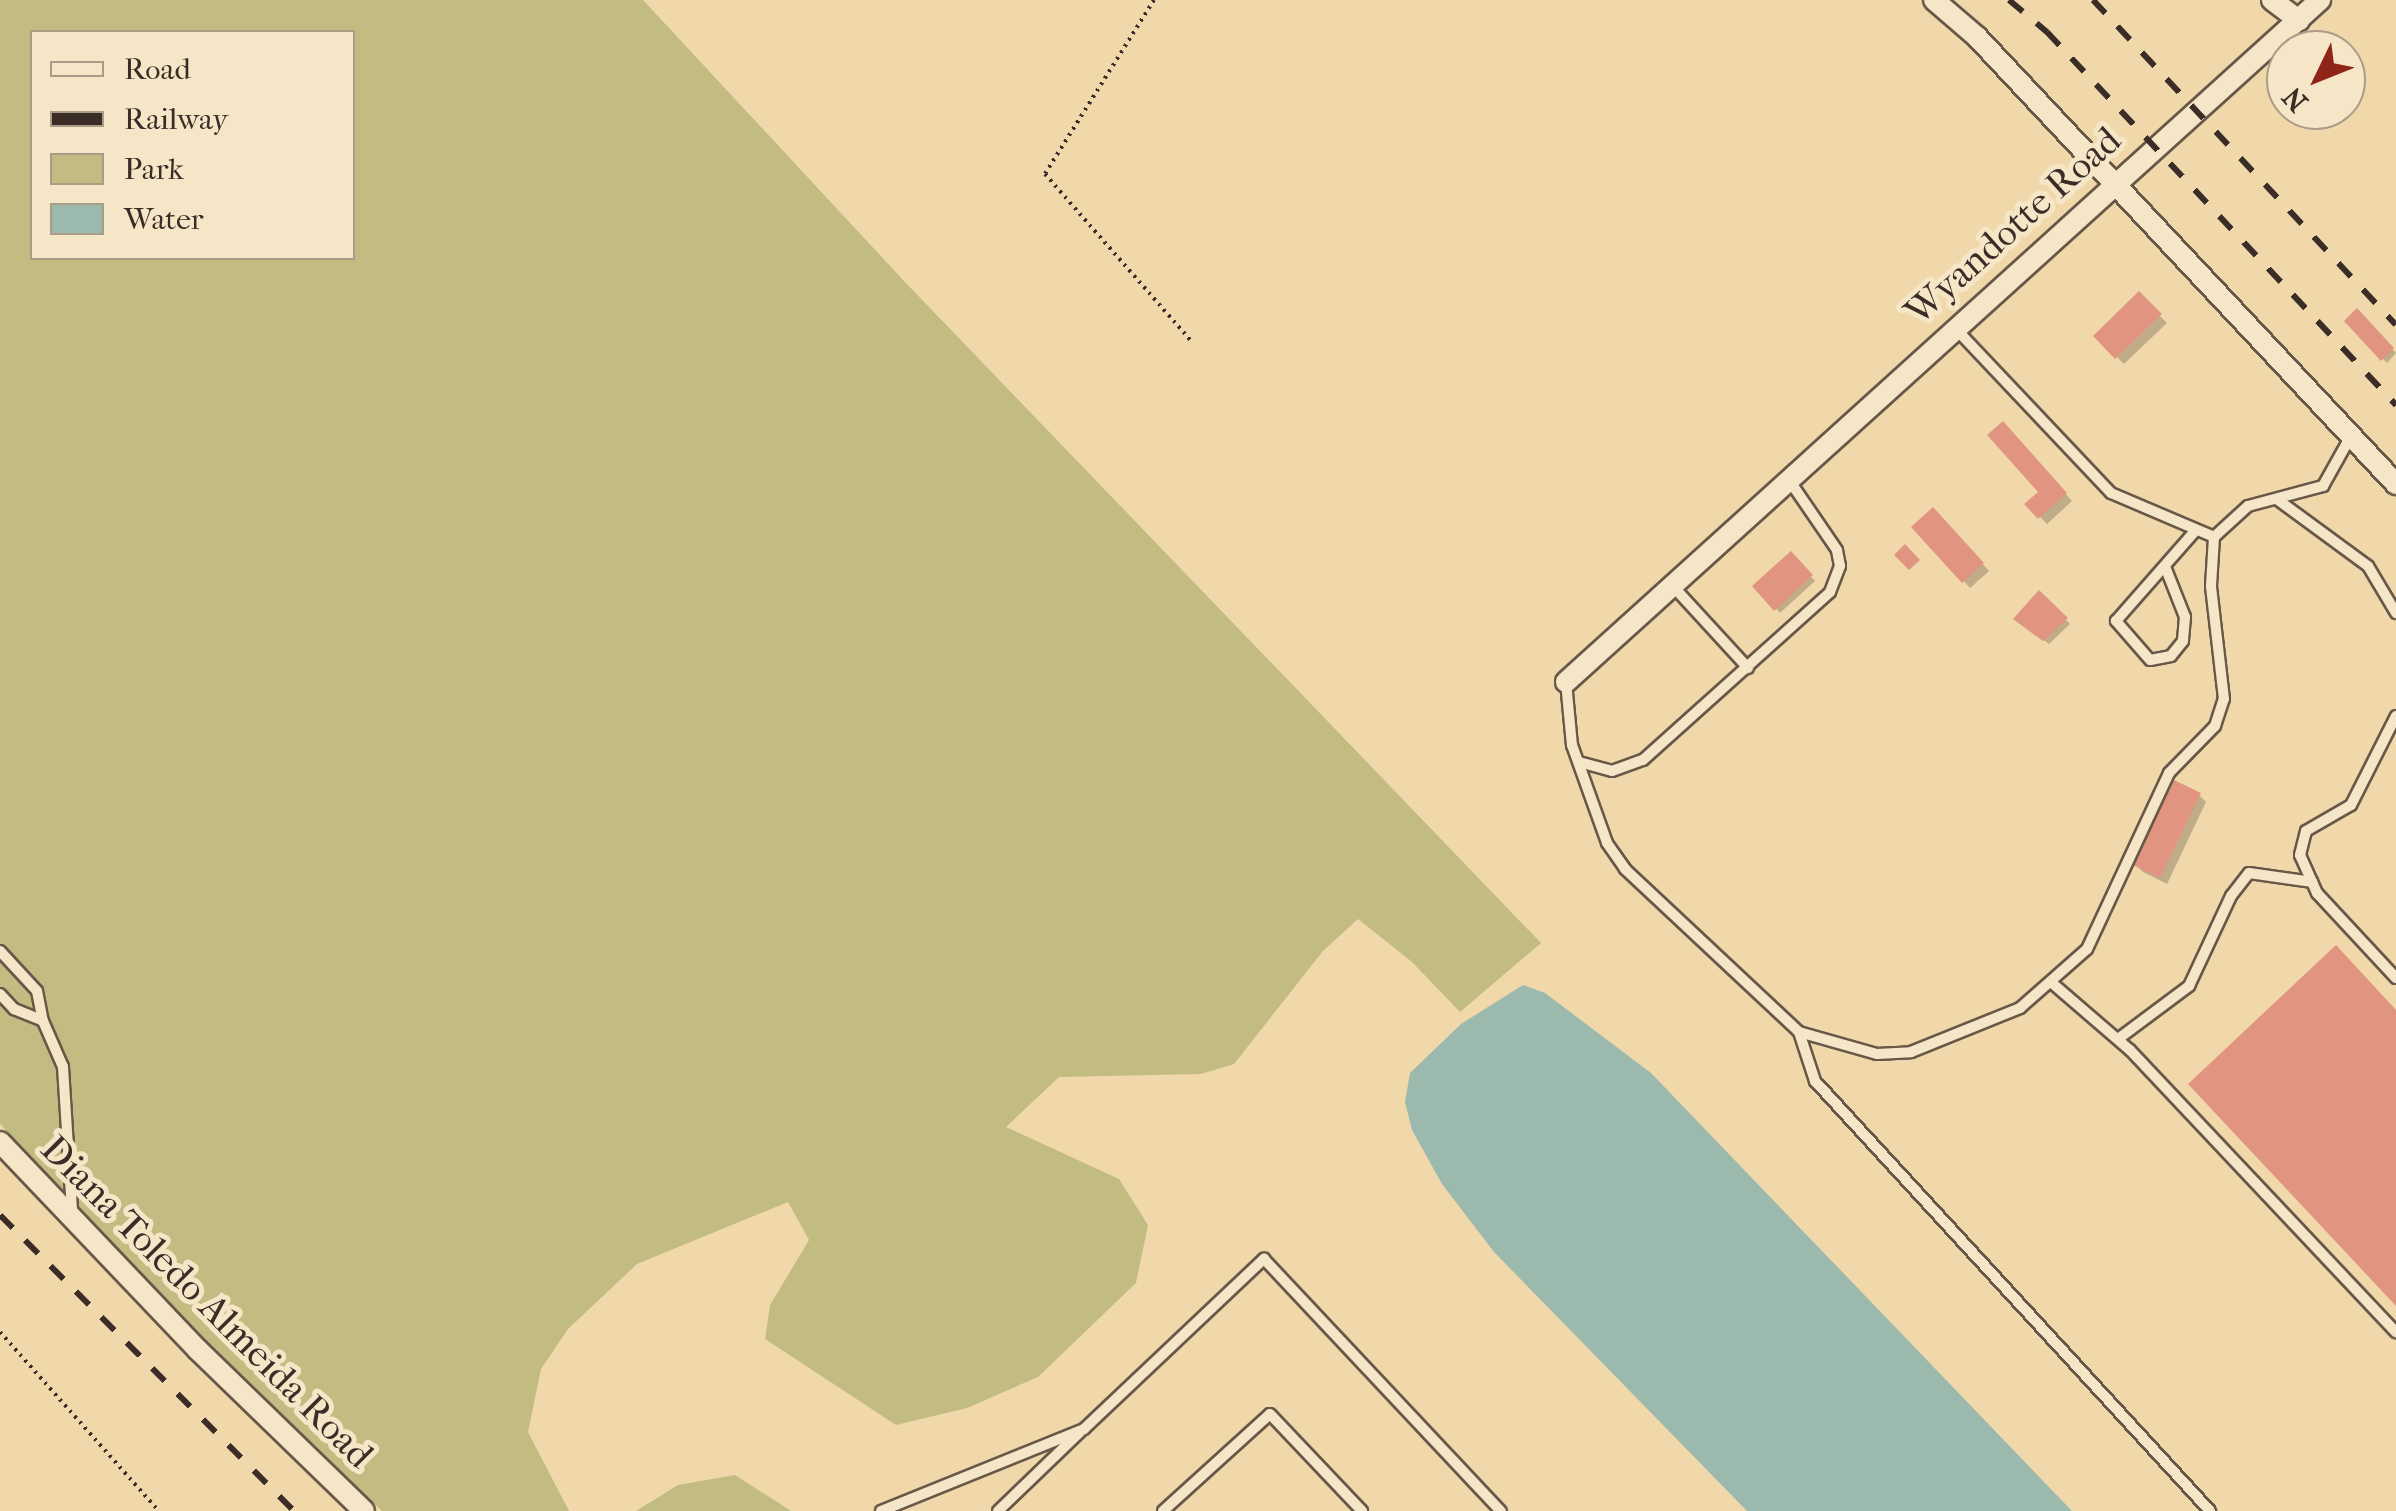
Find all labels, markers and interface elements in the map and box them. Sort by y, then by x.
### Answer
legend [30,30,355,260]
north arrow [2266,30,2366,130]
text: Road [124,52,191,87]
text: N [2276,80,2314,118]
text: Railway [124,102,228,137]
street label: Wyandotte Road [1896,117,2130,335]
text: Park [124,152,184,187]
text: Water [124,202,204,237]
street label: Diana Toledo Almeida Road [31,1126,383,1478]

